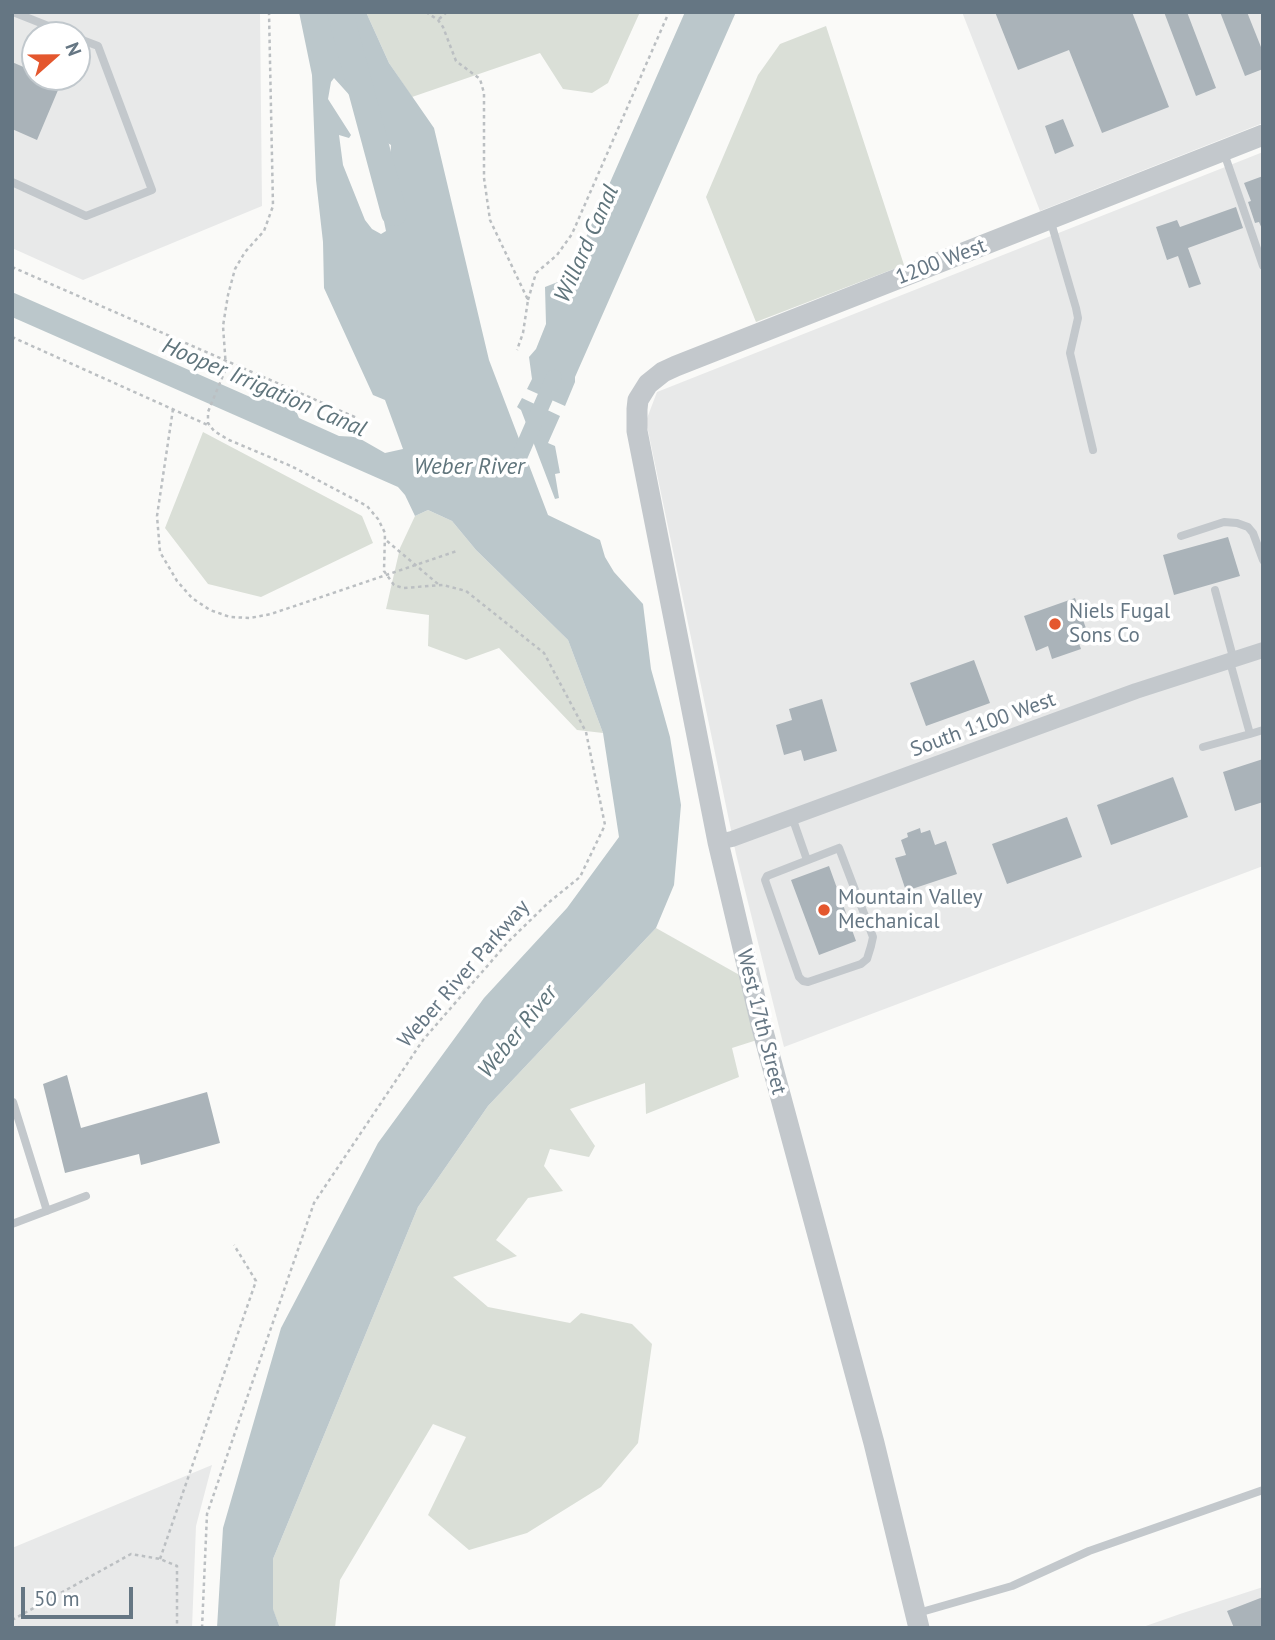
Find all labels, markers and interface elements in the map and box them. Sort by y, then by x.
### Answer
north arrow [21,21,91,91]
text: N [60,39,87,59]
water label: Willard Canal [549,181,625,307]
street label: 1200 West [892,233,990,291]
water label: Hooper Irrigation Canal [158,333,370,443]
water label: Weber River [413,453,525,481]
place label: Niels Fugal Sons Co [1069,599,1170,649]
marker: Niels Fugal Sons Co [1047,616,1063,632]
street label: South 1100 West [907,687,1059,763]
place label: Mountain Valley Mechanical [838,885,982,935]
street label: Weber River Parkway [393,895,535,1053]
marker: Mountain Valley Mechanical [816,902,832,918]
street label: West 17th Street [731,947,791,1097]
water label: Weber River [472,980,564,1084]
scale bar [24,1574,136,1618]
text: 50 m [34,1585,80,1612]

